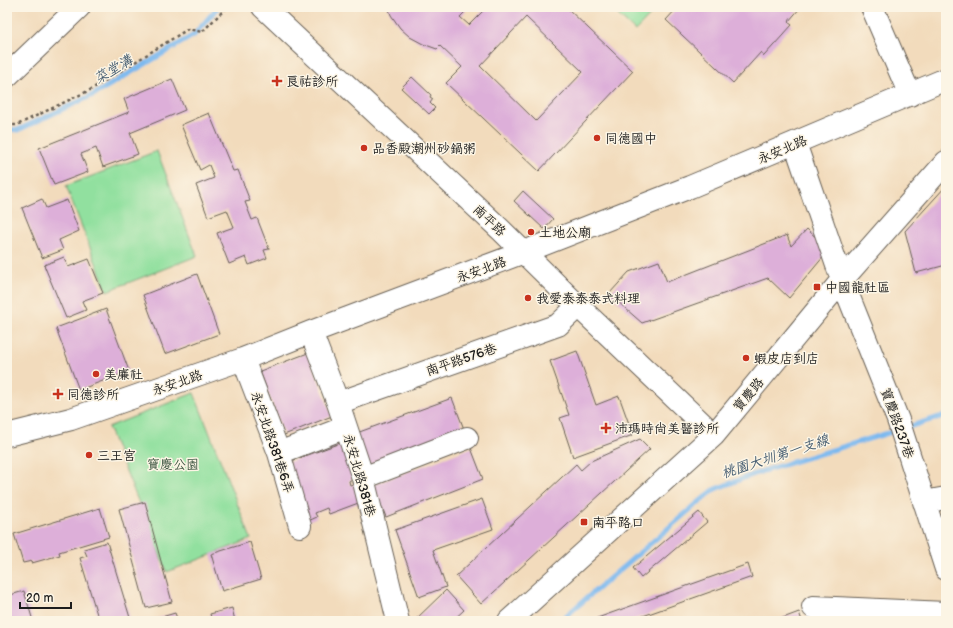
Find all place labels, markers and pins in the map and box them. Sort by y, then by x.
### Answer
place label: 良祐診所 [286,74,338,90]
marker: 良祐診所 [271,75,283,87]
place label: 同德國中 [605,131,657,147]
marker: 同德國中 [592,133,602,143]
place label: 品香殿潮州砂鍋粥 [372,141,476,157]
marker: 品香殿潮州砂鍋粥 [359,143,369,153]
place label: 土地公廟 [539,225,591,241]
marker: 土地公廟 [526,227,536,237]
place label: 中國龍社區 [825,280,890,296]
marker: 中國龍社區 [812,282,822,292]
place label: 我愛泰泰泰式料理 [536,291,640,307]
marker: 我愛泰泰泰式料理 [523,293,533,303]
place label: 蝦皮店到店 [754,351,819,367]
marker: 蝦皮店到店 [741,353,751,363]
place label: 美廉社 [104,367,143,383]
marker: 美廉社 [91,369,101,379]
place label: 同德診所 [67,387,119,403]
marker: 同德診所 [52,388,64,400]
place label: 沛瑪時尚美醫診所 [615,421,719,437]
marker: 沛瑪時尚美醫診所 [600,422,612,434]
place label: 三王宮 [97,448,136,464]
marker: 三王宮 [84,450,94,460]
place label: 南平路口 [592,515,644,531]
marker: 南平路口 [579,517,589,527]

